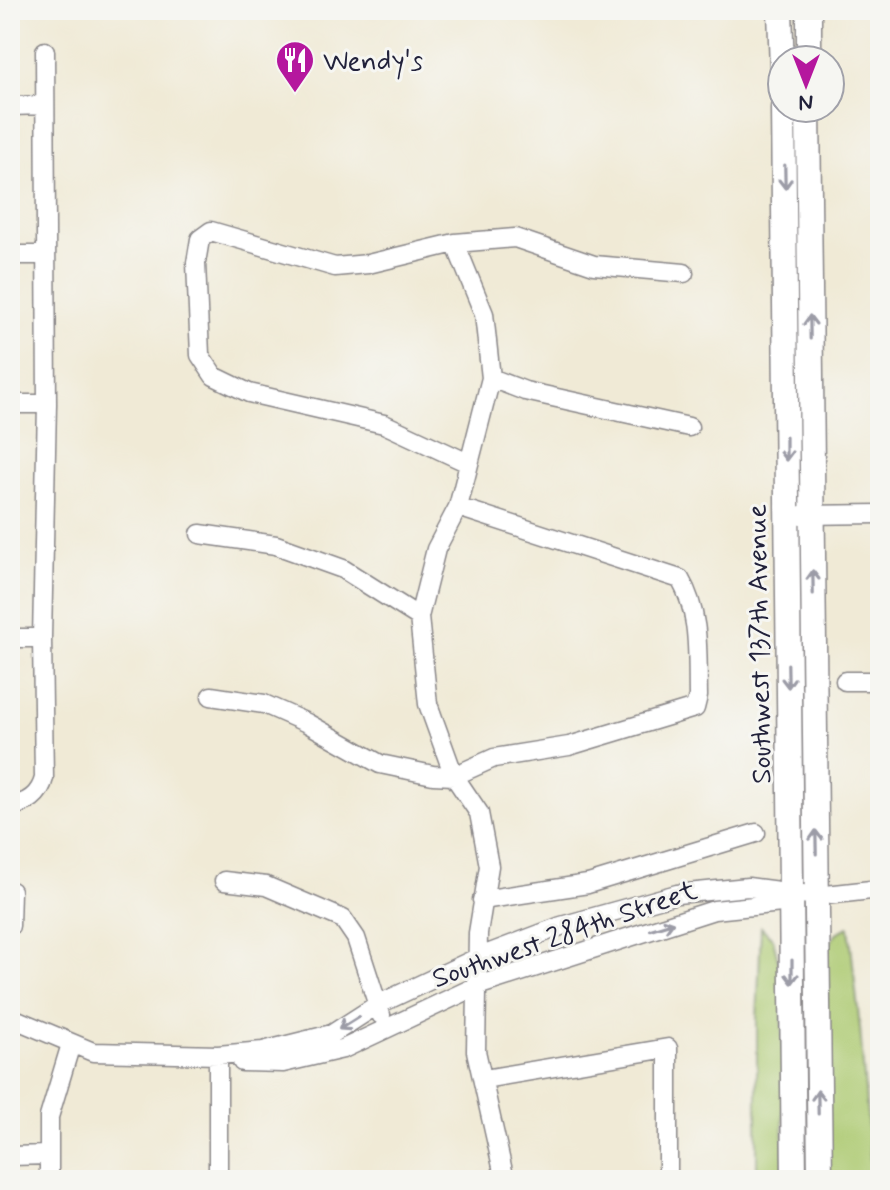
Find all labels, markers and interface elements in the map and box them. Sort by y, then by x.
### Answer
restaurant icon: Wendy's [274,39,316,94]
place label: Wendy's [323,44,423,81]
north arrow [766,44,846,124]
text: N [799,88,813,116]
one-way arrow [777,163,793,190]
one-way arrow [802,314,818,341]
one-way arrow [778,435,794,462]
street label: Southwest 137th Avenue [740,504,781,784]
one-way arrow [805,569,820,596]
one-way arrow [781,662,796,689]
one-way arrow [808,829,824,856]
street label: Southwest 284th Street [427,872,703,998]
one-way arrow [649,918,674,933]
one-way arrow [784,958,800,985]
one-way arrow [338,1016,361,1032]
one-way arrow [810,1089,826,1116]

